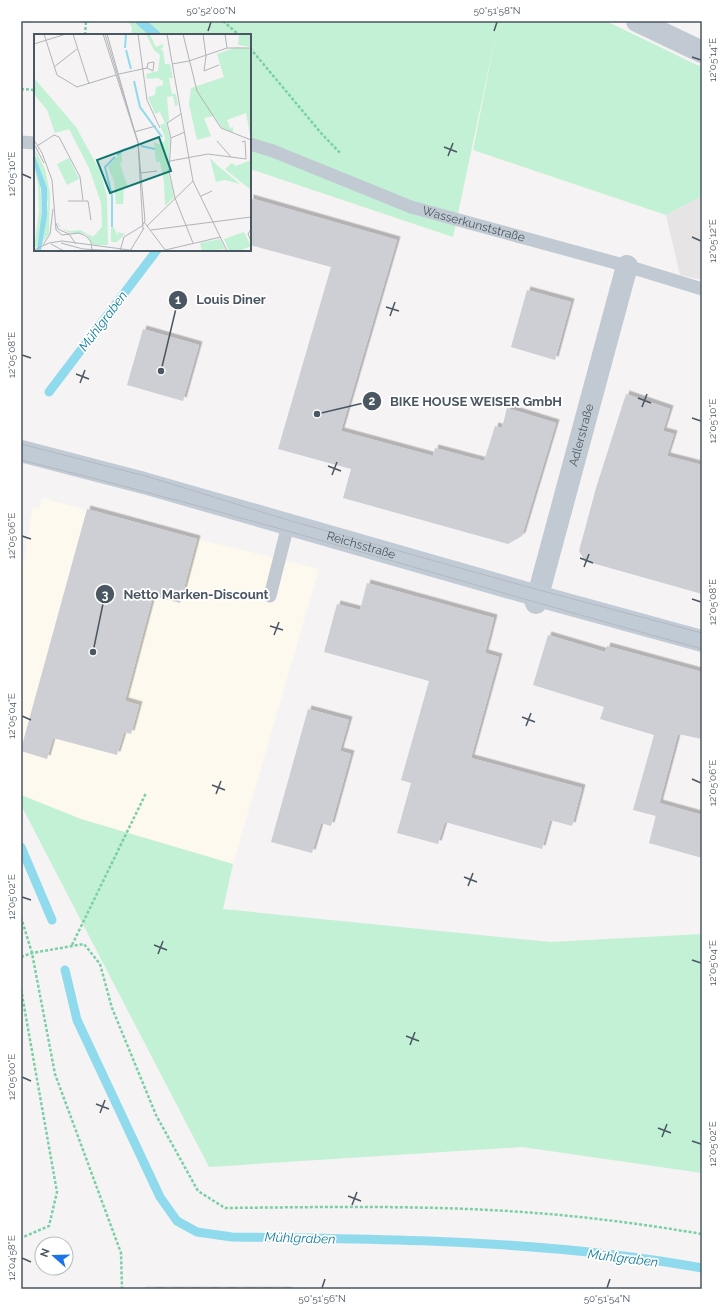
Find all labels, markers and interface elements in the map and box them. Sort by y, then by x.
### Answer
text: 50°52'00"N [186,5,236,16]
text: 50°51'58"N [473,5,521,16]
inset map [34,34,251,251]
text: 12°05'14"E [707,38,718,82]
text: 12°05'10"E [6,152,17,196]
street label: Wasserkunststraße [421,203,527,245]
text: 12°05'12"E [707,219,718,263]
callout: Louis Diner [168,287,274,312]
water label: Mühlgraben [76,288,130,354]
text: Louis Diner [196,292,266,307]
text: 1 [175,293,181,307]
text: 12°05'08"E [6,332,17,378]
callout: BIKE HOUSE WEISER GmbH [362,389,570,414]
text: 2 [369,394,376,408]
text: BIKE HOUSE WEISER GmbH [390,394,562,409]
text: 12°05'10"E [707,399,718,443]
street label: Adlerstraße [566,402,596,468]
text: 12°05'06"E [6,513,17,559]
street label: Reichsstraße [325,529,397,562]
text: 12°05'08"E [707,579,718,625]
callout: Netto Marken-Discount [95,582,276,607]
text: Netto Marken-Discount [123,587,269,602]
text: 3 [102,588,109,602]
text: 12°05'04"E [6,693,17,739]
text: 12°05'06"E [707,760,718,806]
text: 12°05'02"E [6,874,17,920]
text: 12°05'04"E [707,940,718,986]
text: 12°05'00"E [6,1054,17,1100]
text: 12°05'02"E [707,1121,718,1167]
water label: Mühlgraben [264,1229,336,1247]
text: 12°04'58"E [6,1235,17,1281]
north arrow [34,1236,74,1276]
water label: Mühlgraben [587,1246,659,1270]
text: N [38,1247,53,1259]
text: 50°51'56"N [298,1293,346,1304]
text: 50°51'54"N [584,1293,630,1304]

